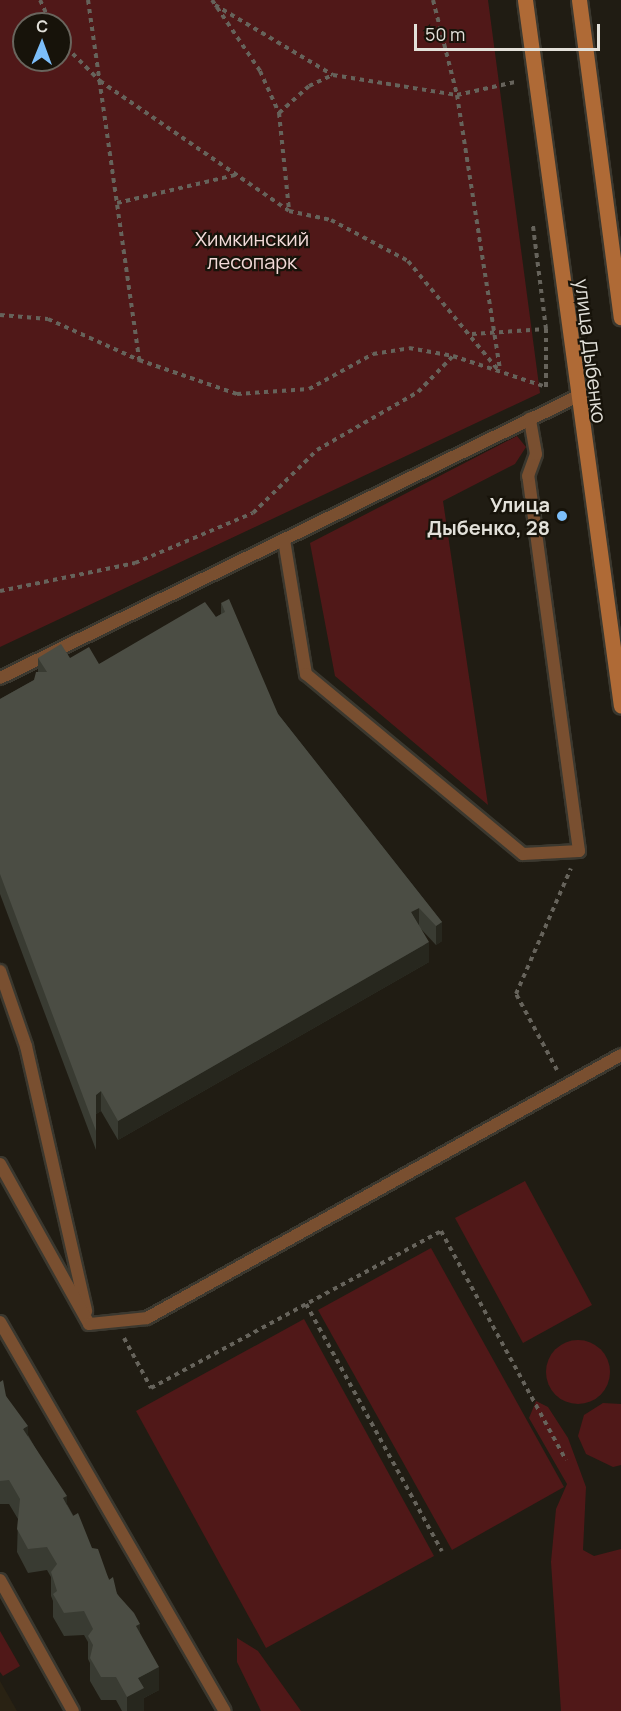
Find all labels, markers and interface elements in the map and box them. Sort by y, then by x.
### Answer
north arrow [12,12,72,72]
scale bar [417,12,603,50]
text: С [36,15,48,37]
text: 50 m [425,22,465,46]
park label: Химкинский лесопарк [195,227,309,274]
street label: улица Дыбенко [570,277,612,425]
place label: Улица Дыбенко, 28 [427,492,550,539]
marker: Улица Дыбенко, 28 [555,509,569,523]

